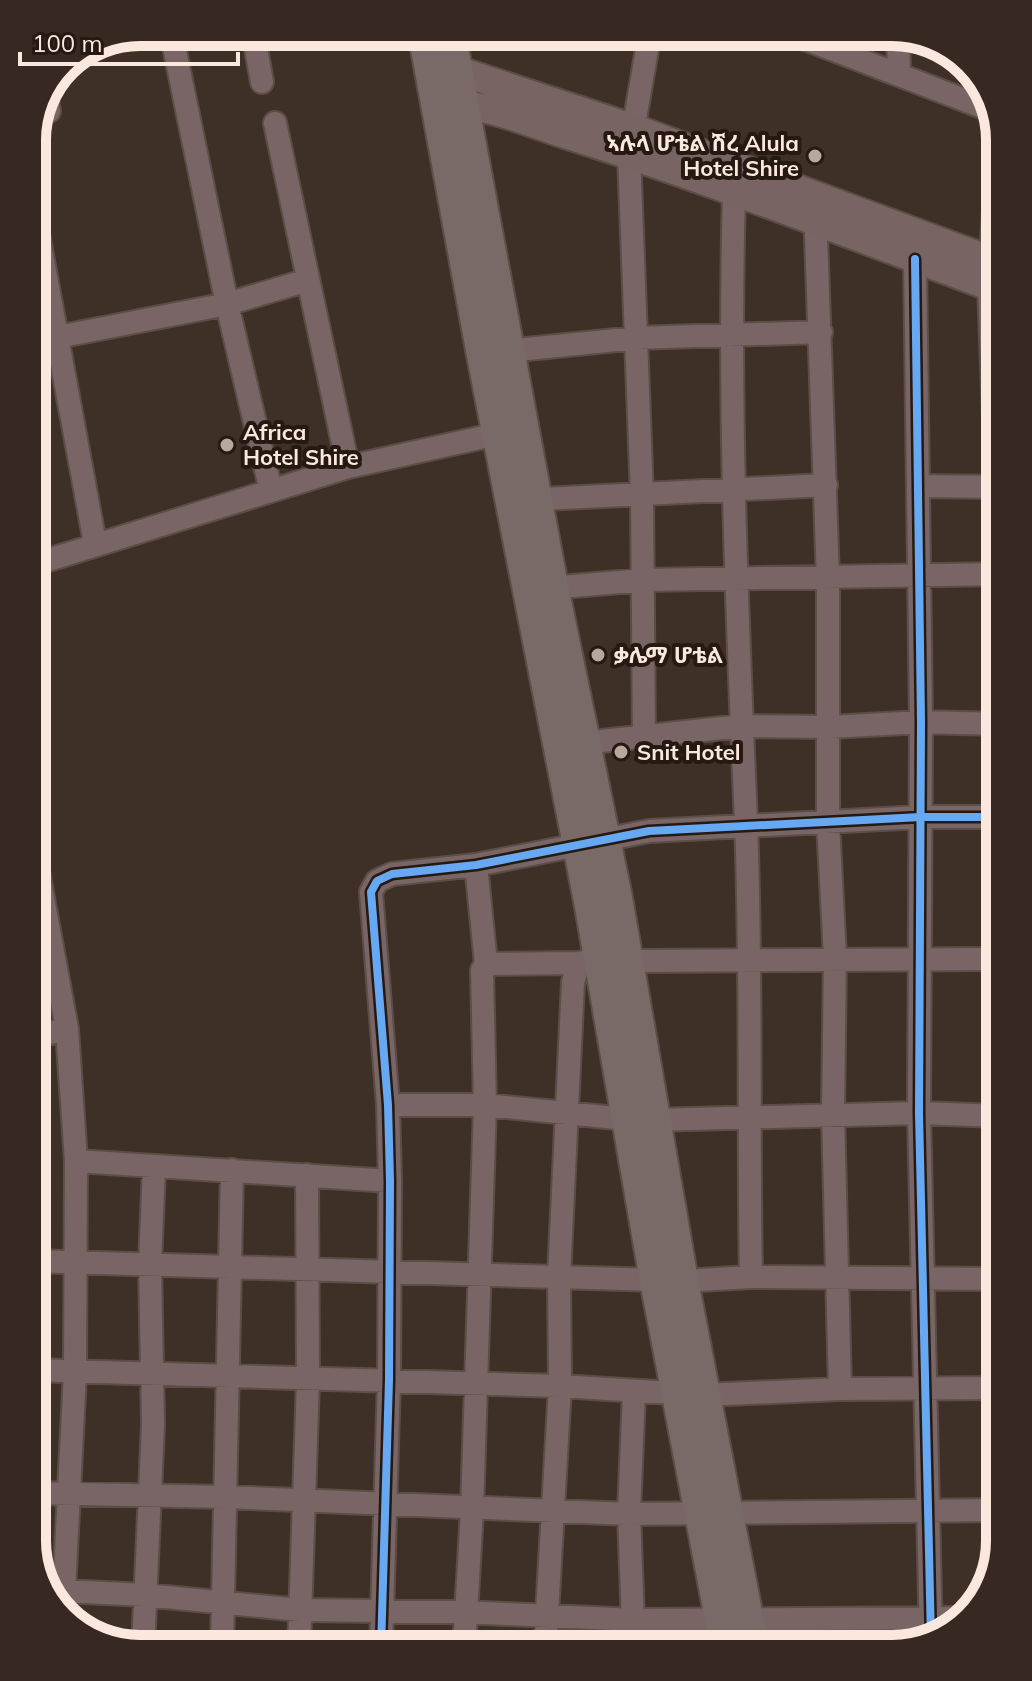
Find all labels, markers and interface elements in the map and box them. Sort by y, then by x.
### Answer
scale bar [20,16,238,66]
text: 100 m [32,28,103,58]
place label: ኣሉላ ሆቴል ሽረ Alula Hotel Shire [606,129,799,182]
marker: ኣሉላ ሆቴል ሽረ Alula Hotel Shire [806,147,824,165]
place label: Africa Hotel Shire [243,418,359,471]
marker: Africa Hotel Shire [218,436,236,454]
place label: ቃሌማ ሆቴል [614,641,723,669]
marker: ቃሌማ ሆቴል [589,646,607,664]
place label: Snit Hotel [637,738,741,766]
marker: Snit Hotel [612,743,630,761]

